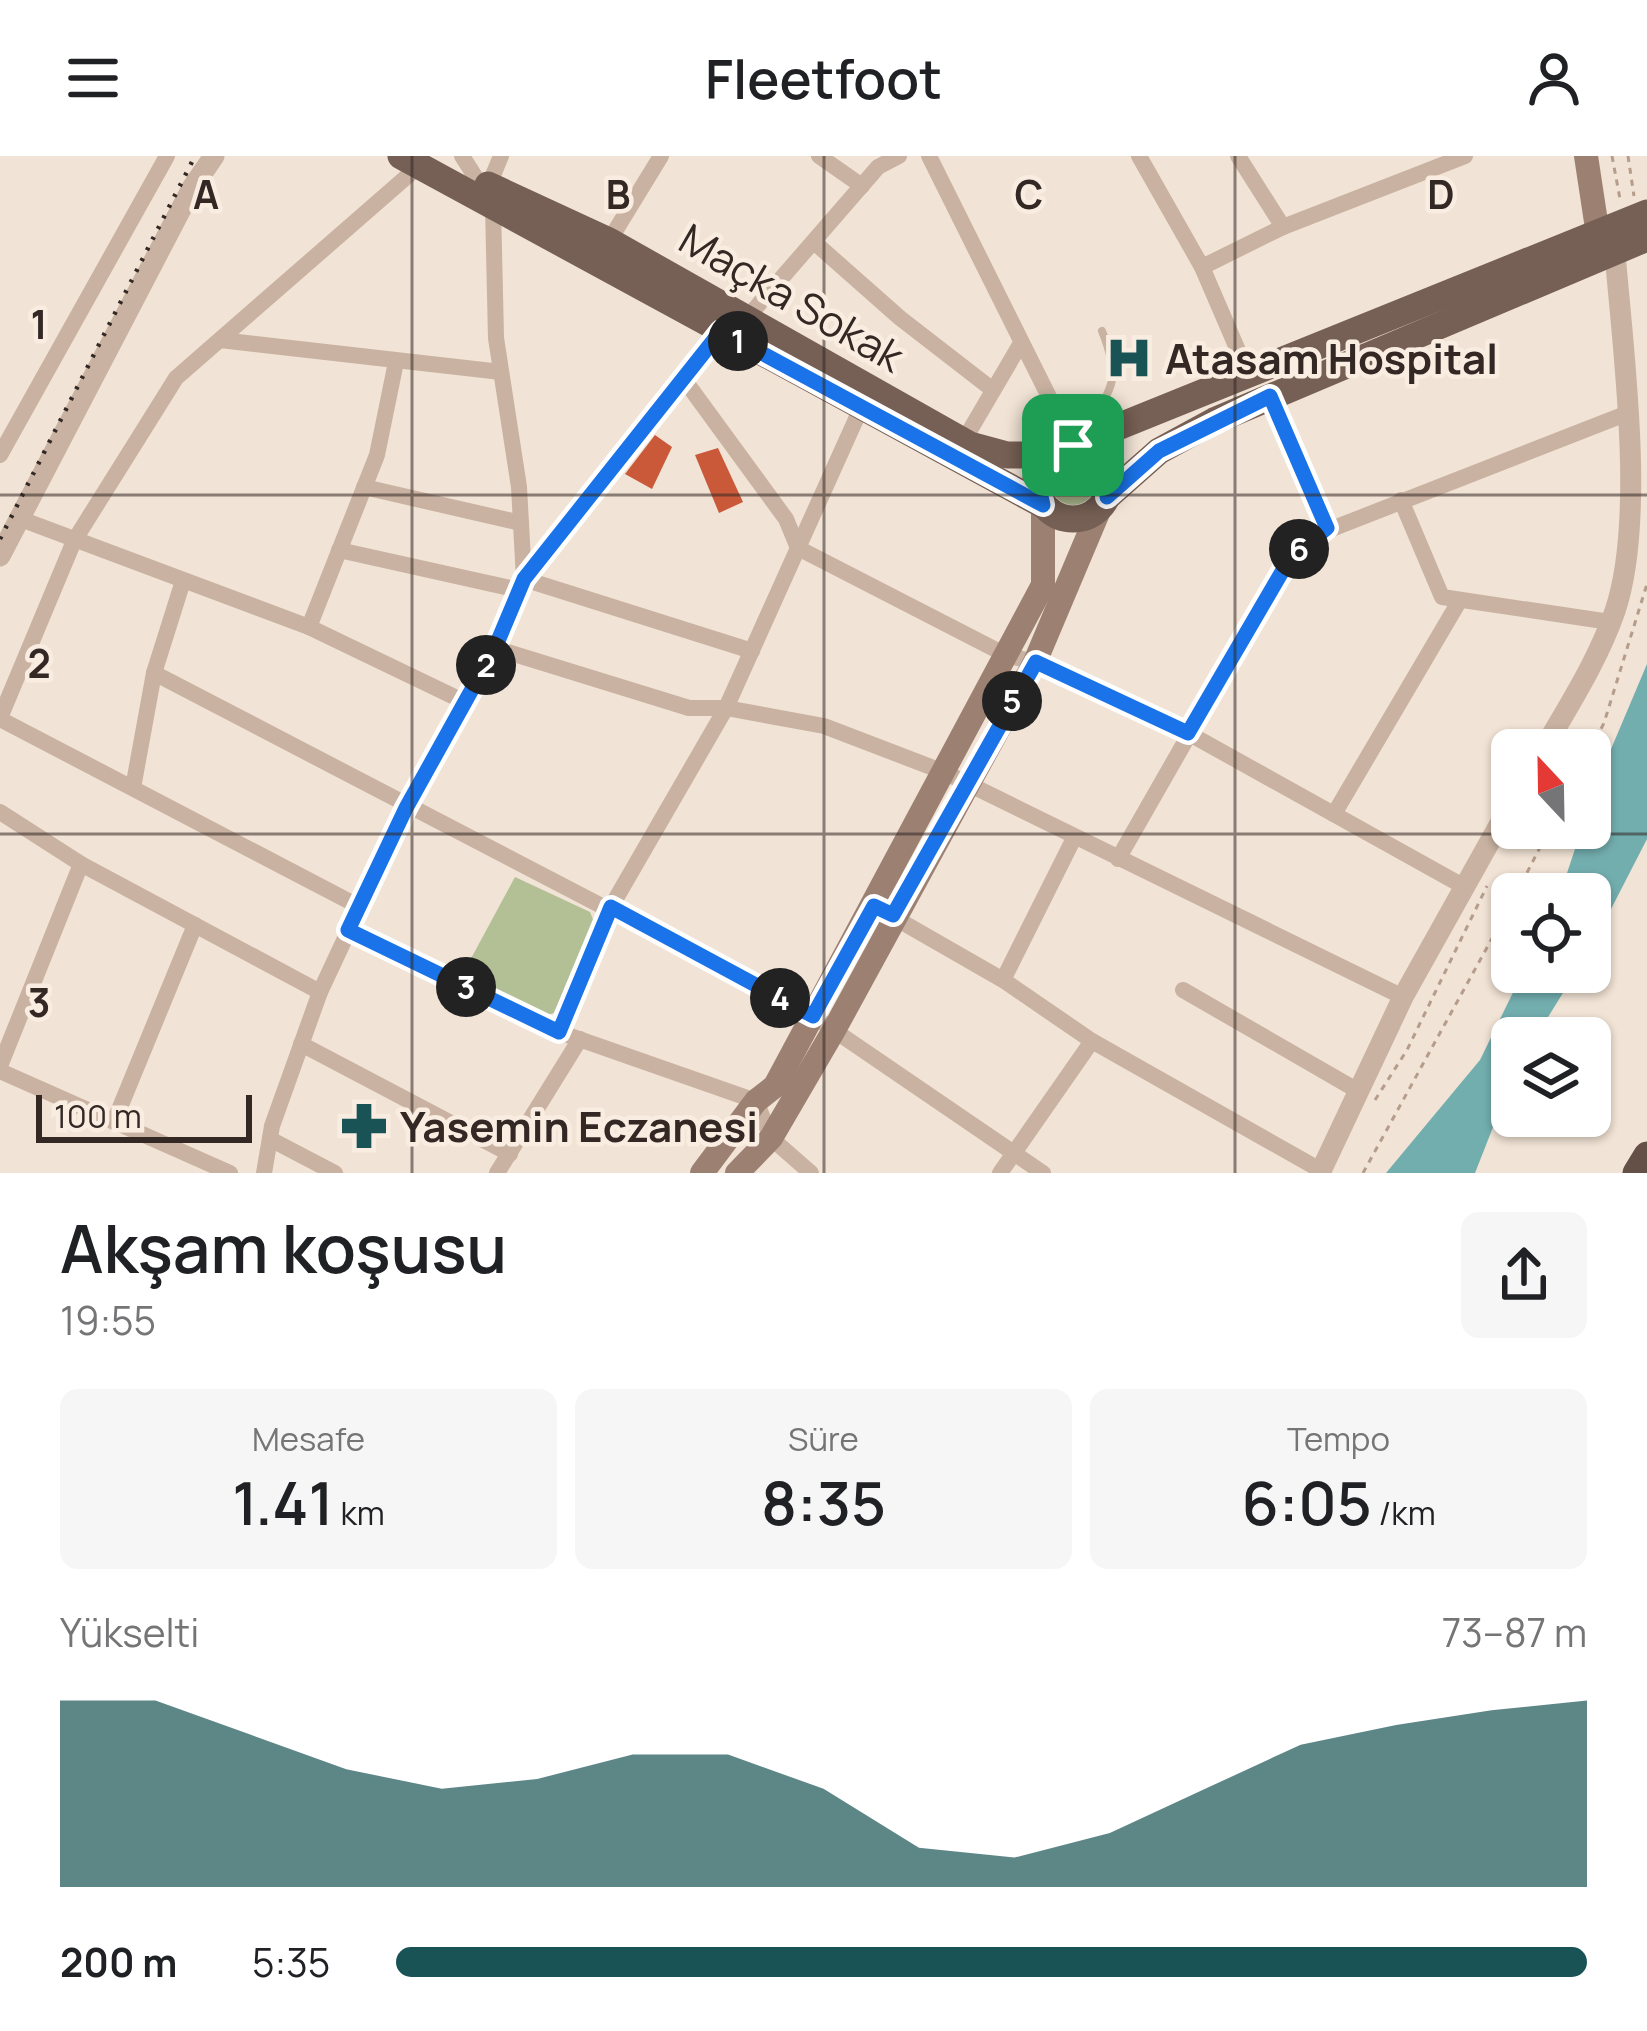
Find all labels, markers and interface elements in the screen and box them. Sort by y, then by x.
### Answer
text: Fleetfoot [705,41,942,115]
icon: menu [60,45,126,111]
icon: person [1521,45,1587,111]
text: A [193,167,219,221]
text: B [606,167,630,221]
text: C [1015,167,1043,221]
text: D [1427,167,1455,221]
street label: Maçka Sokak [669,209,916,385]
text: 1 [30,297,48,351]
pin: 1 [708,311,768,371]
text: 1 [731,318,745,363]
place label: Atasam Hospital [1165,329,1498,387]
hospital icon: Atasam Hospital [1104,333,1154,383]
pin [1022,394,1124,496]
icon: arrive [1040,412,1106,478]
pin: 6 [1269,519,1329,579]
text: 6 [1289,526,1309,571]
pin: 2 [456,635,516,695]
text: 2 [27,636,51,690]
text: 2 [476,642,496,687]
pin: 5 [982,671,1042,731]
text: 5 [1002,678,1022,723]
north arrow [1491,729,1611,849]
map controls [1491,729,1611,1137]
button: locate [1491,873,1611,993]
pin: 3 [436,957,496,1017]
text: 3 [456,964,476,1009]
pin: 4 [750,968,810,1028]
text: 3 [28,975,50,1029]
text: 4 [770,975,790,1020]
button: layers [1491,1017,1611,1137]
scale bar [36,1089,252,1142]
text: 100 m [54,1093,142,1138]
place label: Yasemin Eczanesi [400,1097,758,1155]
pharmacy icon: Yasemin Eczanesi [339,1101,389,1151]
text: Akşam koşusu [60,1203,507,1293]
button: share [1461,1212,1587,1338]
text: 19:55 [60,1293,156,1347]
text: Mesafe [252,1416,365,1461]
text: Süre [788,1416,859,1461]
text: Tempo [1287,1416,1390,1461]
text: 1.41 [232,1461,334,1543]
text: 8:35 [761,1461,886,1543]
text: 6:05 [1241,1461,1372,1543]
text: km [334,1490,385,1535]
text: /km [1372,1490,1436,1535]
text: Yükselti [60,1605,199,1659]
text: 73–87 m [1442,1605,1587,1659]
text: 200 m [60,1935,177,1989]
text: 5:35 [252,1935,330,1989]

